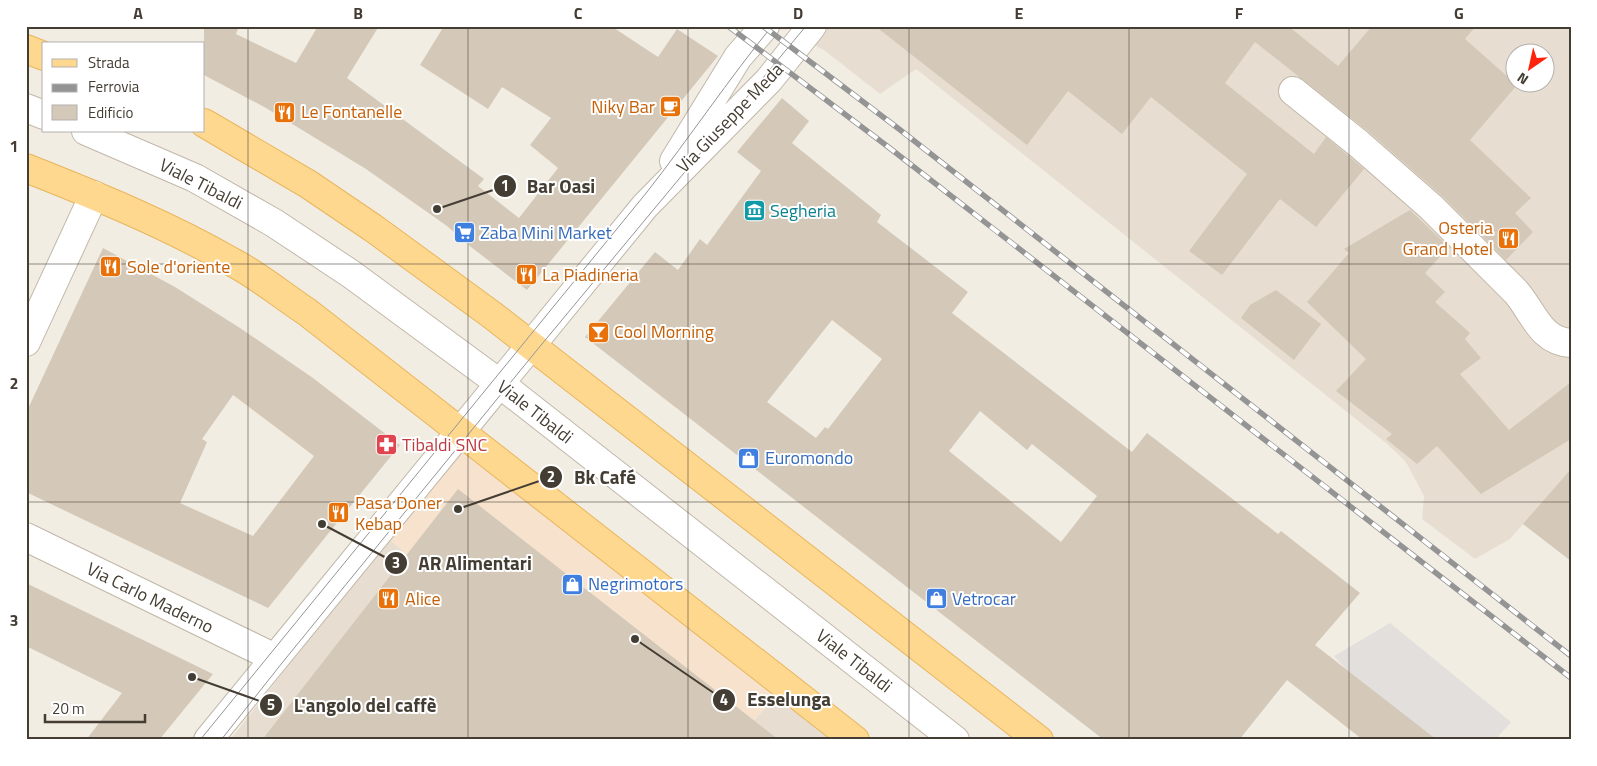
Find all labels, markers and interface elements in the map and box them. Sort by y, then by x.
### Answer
text: A [133,1,143,25]
text: B [353,1,363,25]
text: C [574,1,583,25]
text: D [793,1,803,25]
text: E [1015,1,1024,25]
text: F [1235,1,1244,25]
text: G [1454,1,1464,25]
legend [42,42,205,132]
north arrow [1504,42,1554,92]
text: Strada [88,51,130,74]
street label: Via Giuseppe Meda [670,56,789,179]
text: N [1513,68,1532,91]
text: Ferrovia [88,75,140,98]
place label: Niky Bar [591,93,655,120]
cafe icon: Niky Bar [659,95,683,119]
place label: Le Fontanelle [301,98,402,125]
restaurant icon: Le Fontanelle [273,100,297,124]
text: Edificio [88,101,133,124]
text: 1 [10,134,18,158]
street label: Viale Tibaldi [155,151,248,216]
callout: Bar Oasi [492,169,606,203]
text: Bar Oasi [527,171,595,200]
text: 1 [501,174,509,197]
place label: Segheria [770,197,836,224]
museum icon: Segheria [742,199,766,223]
place label: Osteria Grand Hotel [1402,214,1493,262]
place label: Zaba Mini Market [480,219,613,246]
supermarket icon: Zaba Mini Market [452,221,476,245]
restaurant icon: Osteria Grand Hotel [1497,226,1521,250]
place label: Sole d'oriente [127,253,230,280]
restaurant icon: Sole d'oriente [99,255,123,279]
place label: La Piadineria [542,261,639,288]
restaurant icon: La Piadineria [514,263,538,287]
place label: Cool Morning [614,318,714,345]
bar icon: Cool Morning [586,320,610,344]
text: 2 [10,371,18,395]
street label: Viale Tibaldi [491,373,579,450]
place label: Tibaldi SNC [402,431,487,458]
pharmacy icon: Tibaldi SNC [374,433,398,457]
place label: Euromondo [765,444,853,471]
shop icon: Euromondo [737,446,761,470]
callout: Bk Café [539,460,645,494]
text: Bk Café [574,462,636,491]
text: 2 [547,465,555,488]
place label: Pasa Doner Kebap [355,489,442,537]
restaurant icon: Pasa Doner Kebap [327,501,351,525]
callout: AR Alimentari [384,546,542,580]
text: AR Alimentari [418,548,532,577]
text: 3 [392,551,400,574]
street label: Via Carlo Maderno [82,555,218,640]
place label: Negrimotors [588,570,684,597]
shop icon: Negrimotors [560,572,584,596]
place label: Alice [405,585,441,612]
place label: Vetrocar [952,585,1016,612]
restaurant icon: Alice [377,587,401,611]
shop icon: Vetrocar [924,587,948,611]
text: 3 [10,608,18,632]
street label: Viale Tibaldi [810,622,898,699]
callout: Esselunga [712,683,841,717]
text: Esselunga [747,684,831,713]
callout: L'angolo del caffè [258,688,446,722]
text: 4 [720,688,728,711]
text: L'angolo del caffè [294,690,437,719]
scale bar [45,691,145,723]
text: 5 [267,693,275,716]
text: 20 m [52,697,85,720]

